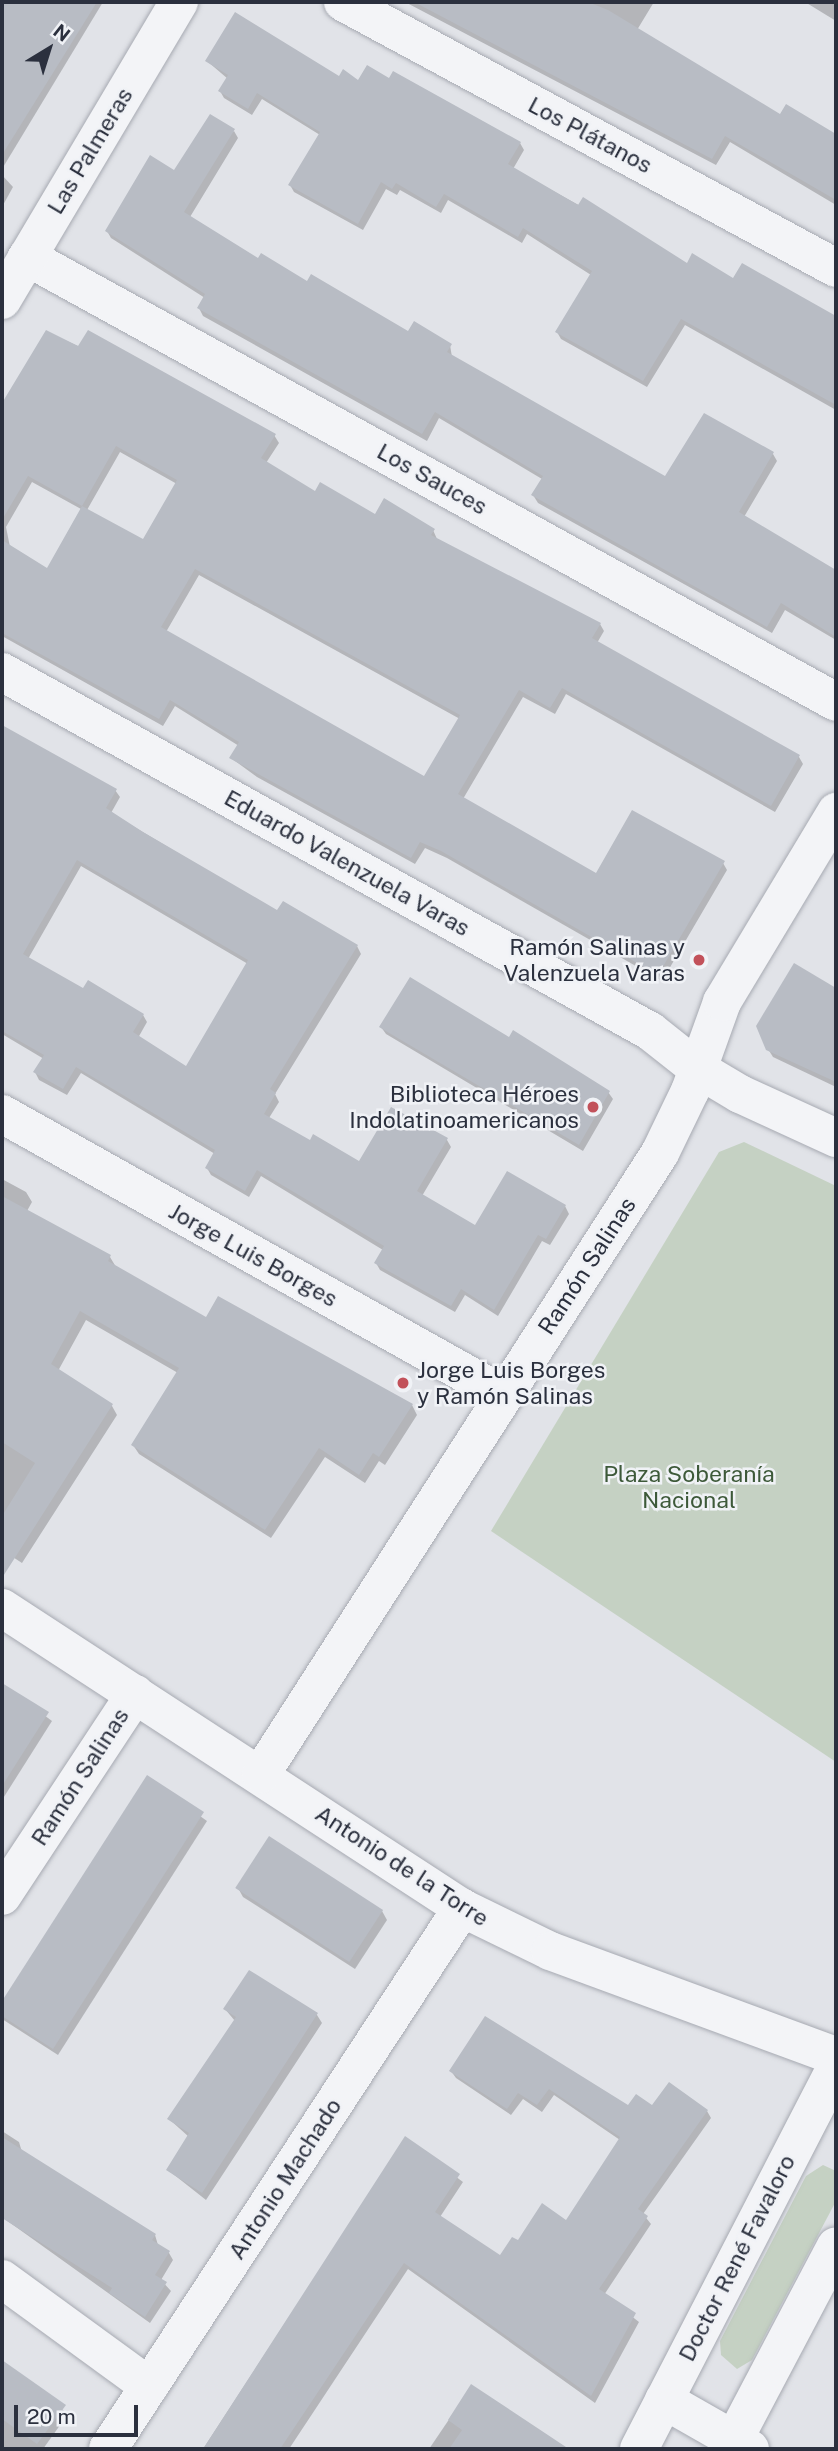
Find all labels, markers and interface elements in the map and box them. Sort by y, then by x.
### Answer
north arrow [14,14,84,84]
text: N [49,19,75,46]
street label: Las Palmeras [41,83,139,219]
street label: Los Plátanos [523,91,657,179]
street label: Los Sauces [372,438,492,520]
street label: Eduardo Valenzuela Varas [219,784,475,942]
place label: Ramón Salinas y Valenzuela Varas [503,933,685,987]
marker: Ramón Salinas y Valenzuela Varas [691,952,707,968]
place label: Biblioteca Héroes Indolatinoamericanos [349,1080,579,1134]
marker: Biblioteca Héroes Indolatinoamericanos [585,1099,601,1115]
street label: Ramón Salinas [532,1192,642,1340]
street label: Jorge Luis Borges [164,1197,342,1313]
place label: Jorge Luis Borges y Ramón Salinas [417,1356,606,1410]
marker: Jorge Luis Borges y Ramón Salinas [395,1375,411,1391]
park label: Plaza Soberanía Nacional [603,1460,775,1514]
street label: Ramón Salinas [25,1703,135,1851]
street label: Antonio de la Torre [310,1799,494,1933]
street label: Antonio Machado [223,2093,347,2265]
street label: Doctor René Favaloro [673,2150,801,2366]
scale bar [18,2392,142,2436]
text: 20 m [27,2404,76,2429]

